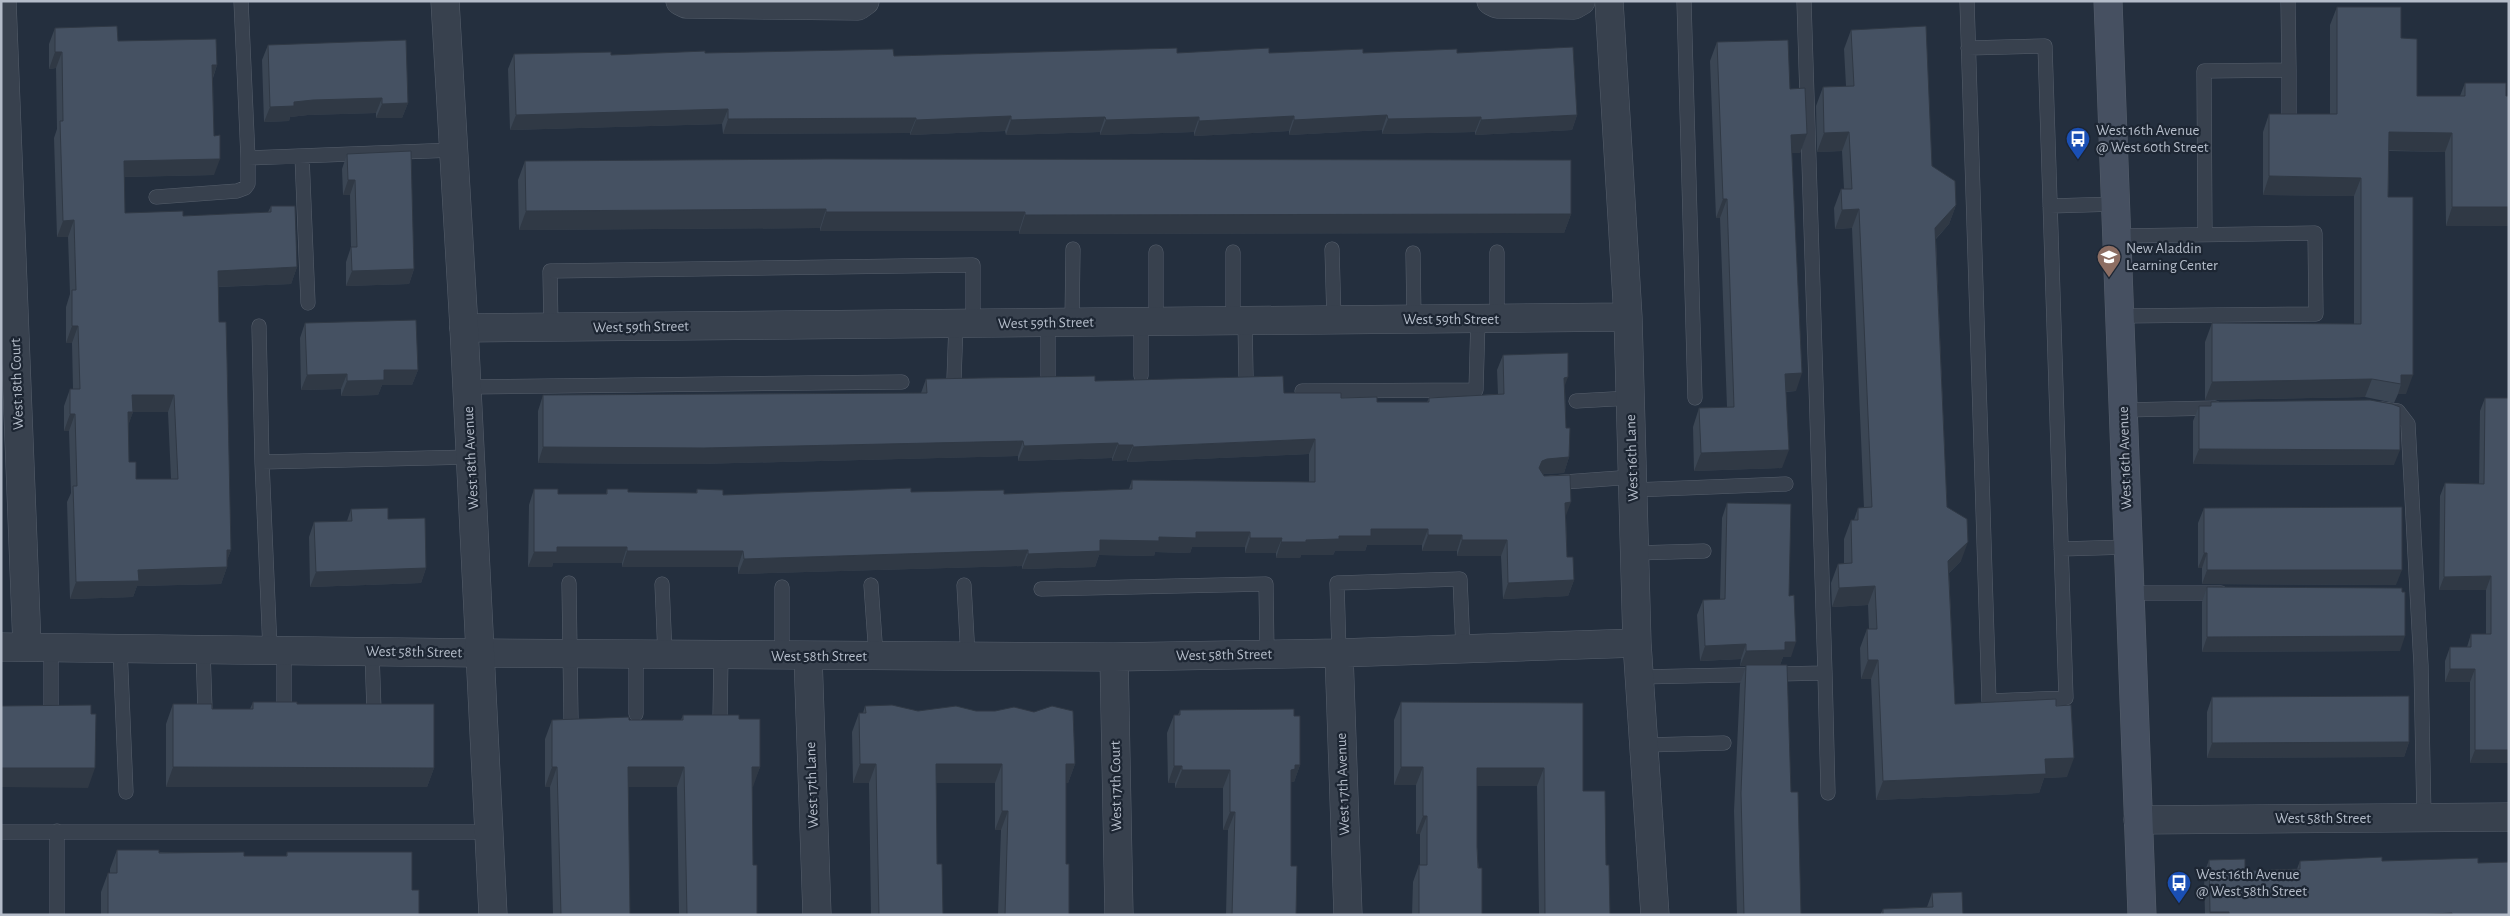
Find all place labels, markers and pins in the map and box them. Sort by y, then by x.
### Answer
place label: West 16th Avenue @ West 60th Street [2096,123,2209,155]
bus stop icon: West 16th Avenue @ West 60th Street [2065,126,2091,160]
place label: New Aladdin Learning Center [2126,241,2218,273]
school or university icon: New Aladdin Learning Center [2096,244,2122,278]
place label: West 16th Avenue @ West 58th Street [2196,867,2307,899]
bus stop icon: West 16th Avenue @ West 58th Street [2166,870,2192,904]

